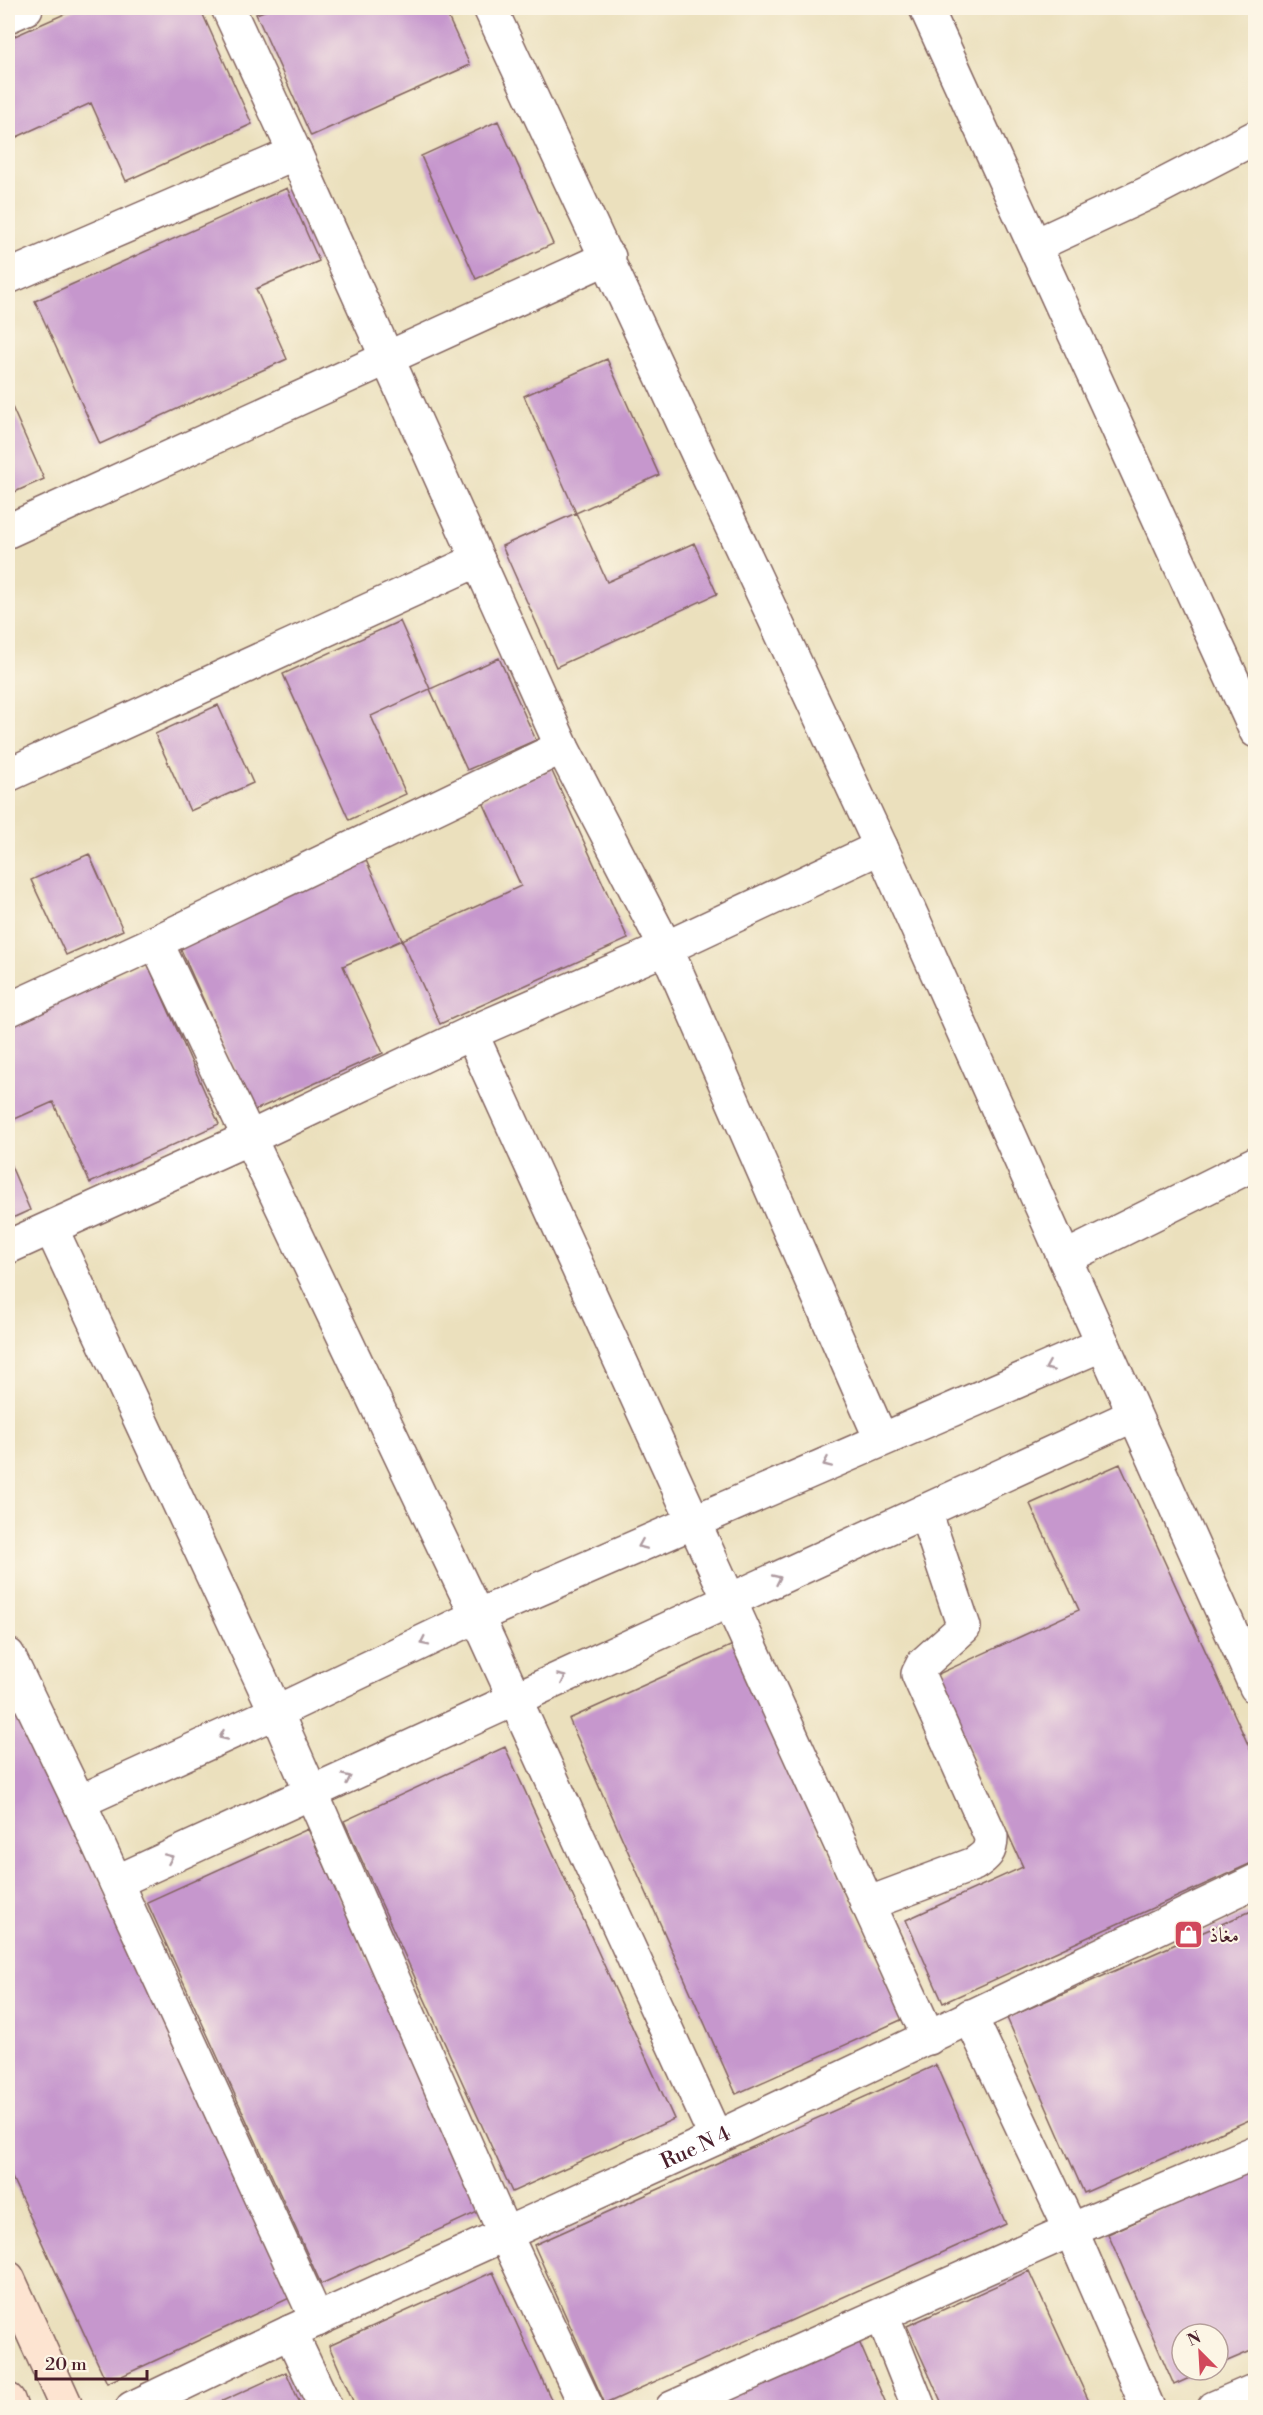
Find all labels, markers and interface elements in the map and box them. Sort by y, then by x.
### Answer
one-way arrow [1044,1360,1055,1372]
one-way arrow [823,1456,834,1468]
one-way arrow [637,1538,648,1550]
one-way arrow [771,1575,782,1587]
one-way arrow [420,1634,431,1646]
one-way arrow [555,1673,566,1685]
one-way arrow [218,1729,229,1741]
one-way arrow [340,1773,351,1785]
one-way arrow [163,1854,174,1866]
shop icon: مغاذ [1172,1919,1204,1951]
place label: مغاذ [1209,1923,1239,1949]
street label: Rue N 4 [657,2121,735,2175]
north arrow [1170,2322,1230,2382]
text: N [1184,2327,1204,2351]
scale bar [36,2343,147,2381]
text: 20 m [45,2353,87,2376]

